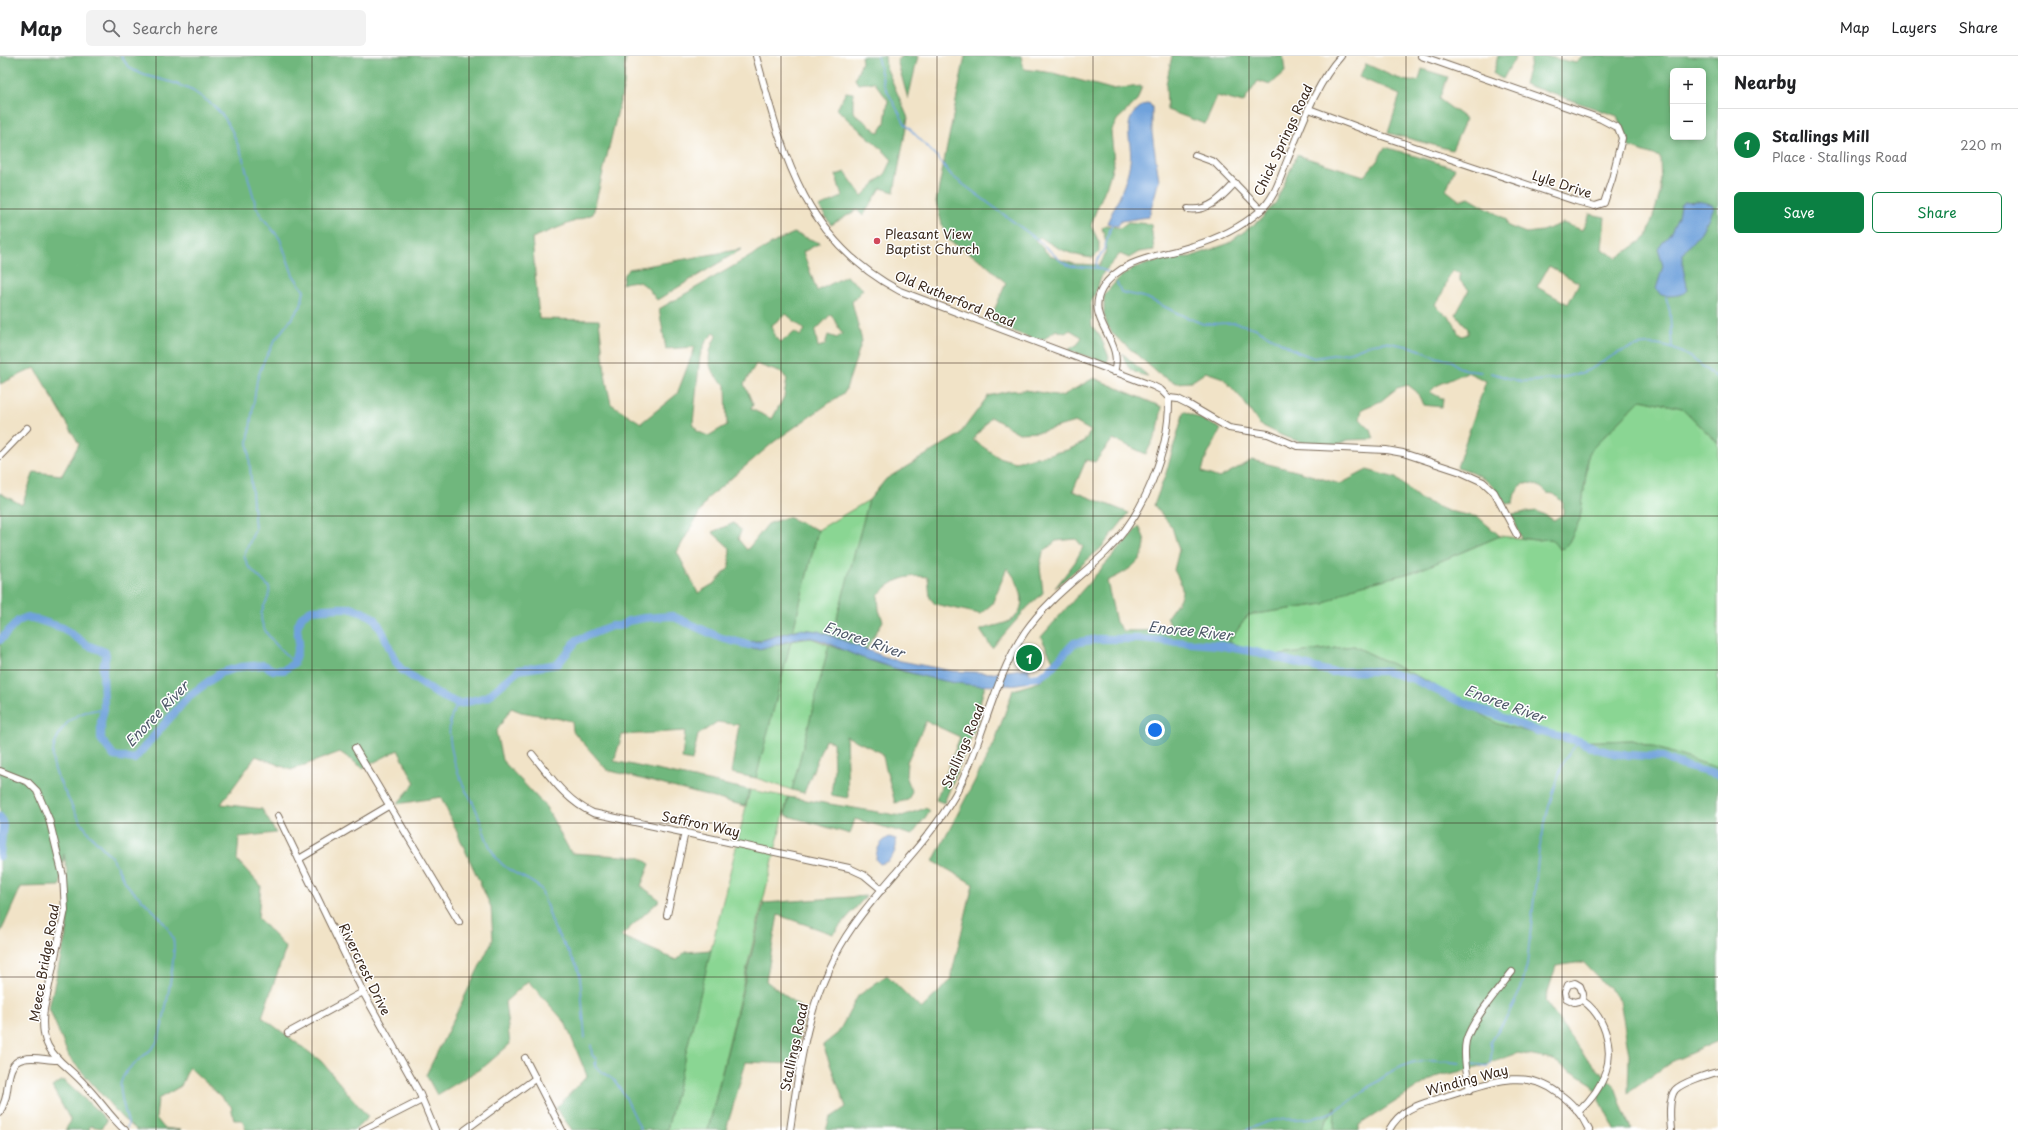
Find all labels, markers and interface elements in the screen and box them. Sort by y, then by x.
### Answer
search box [86,10,366,46]
text: Map [20,14,62,42]
text: Search here [132,16,218,39]
icon: search [100,17,122,39]
text: Map [1840,17,1870,38]
text: Layers [1892,17,1937,38]
text: Share [1959,17,1998,38]
map controls [1670,68,1706,140]
button: + [1670,68,1706,104]
text: Nearby [1734,69,1796,95]
street label: Chick Springs Road [1248,81,1317,199]
button: − [1670,104,1706,140]
text: Stallings Mill [1772,124,1869,147]
text: 1 [1744,135,1750,154]
text: 220 m [1960,135,2002,154]
text: Place · Stallings Road [1772,147,1907,166]
street label: Lyle Drive [1530,165,1594,202]
button: Save [1734,192,1864,233]
button: Share [1872,192,2002,233]
place label: Pleasant View Baptist Church [885,224,979,258]
marker: Pleasant View Baptist Church [872,236,882,246]
street label: Old Rutherford Road [892,266,1018,331]
water label: Enoree River [821,616,909,664]
water label: Enoree River [1147,616,1235,646]
pin: 1 [1016,643,1042,673]
water label: Enoree River [120,675,195,751]
water label: Enoree River [1462,679,1550,728]
street label: Stallings Road [936,701,989,791]
your location [1145,720,1165,740]
street label: Saffron Way [660,806,742,841]
street label: Meece Bridge Road [24,903,63,1023]
street label: Rivercrest Drive [335,919,396,1018]
street label: Stallings Road [775,1001,812,1093]
street label: Winding Way [1424,1059,1510,1100]

